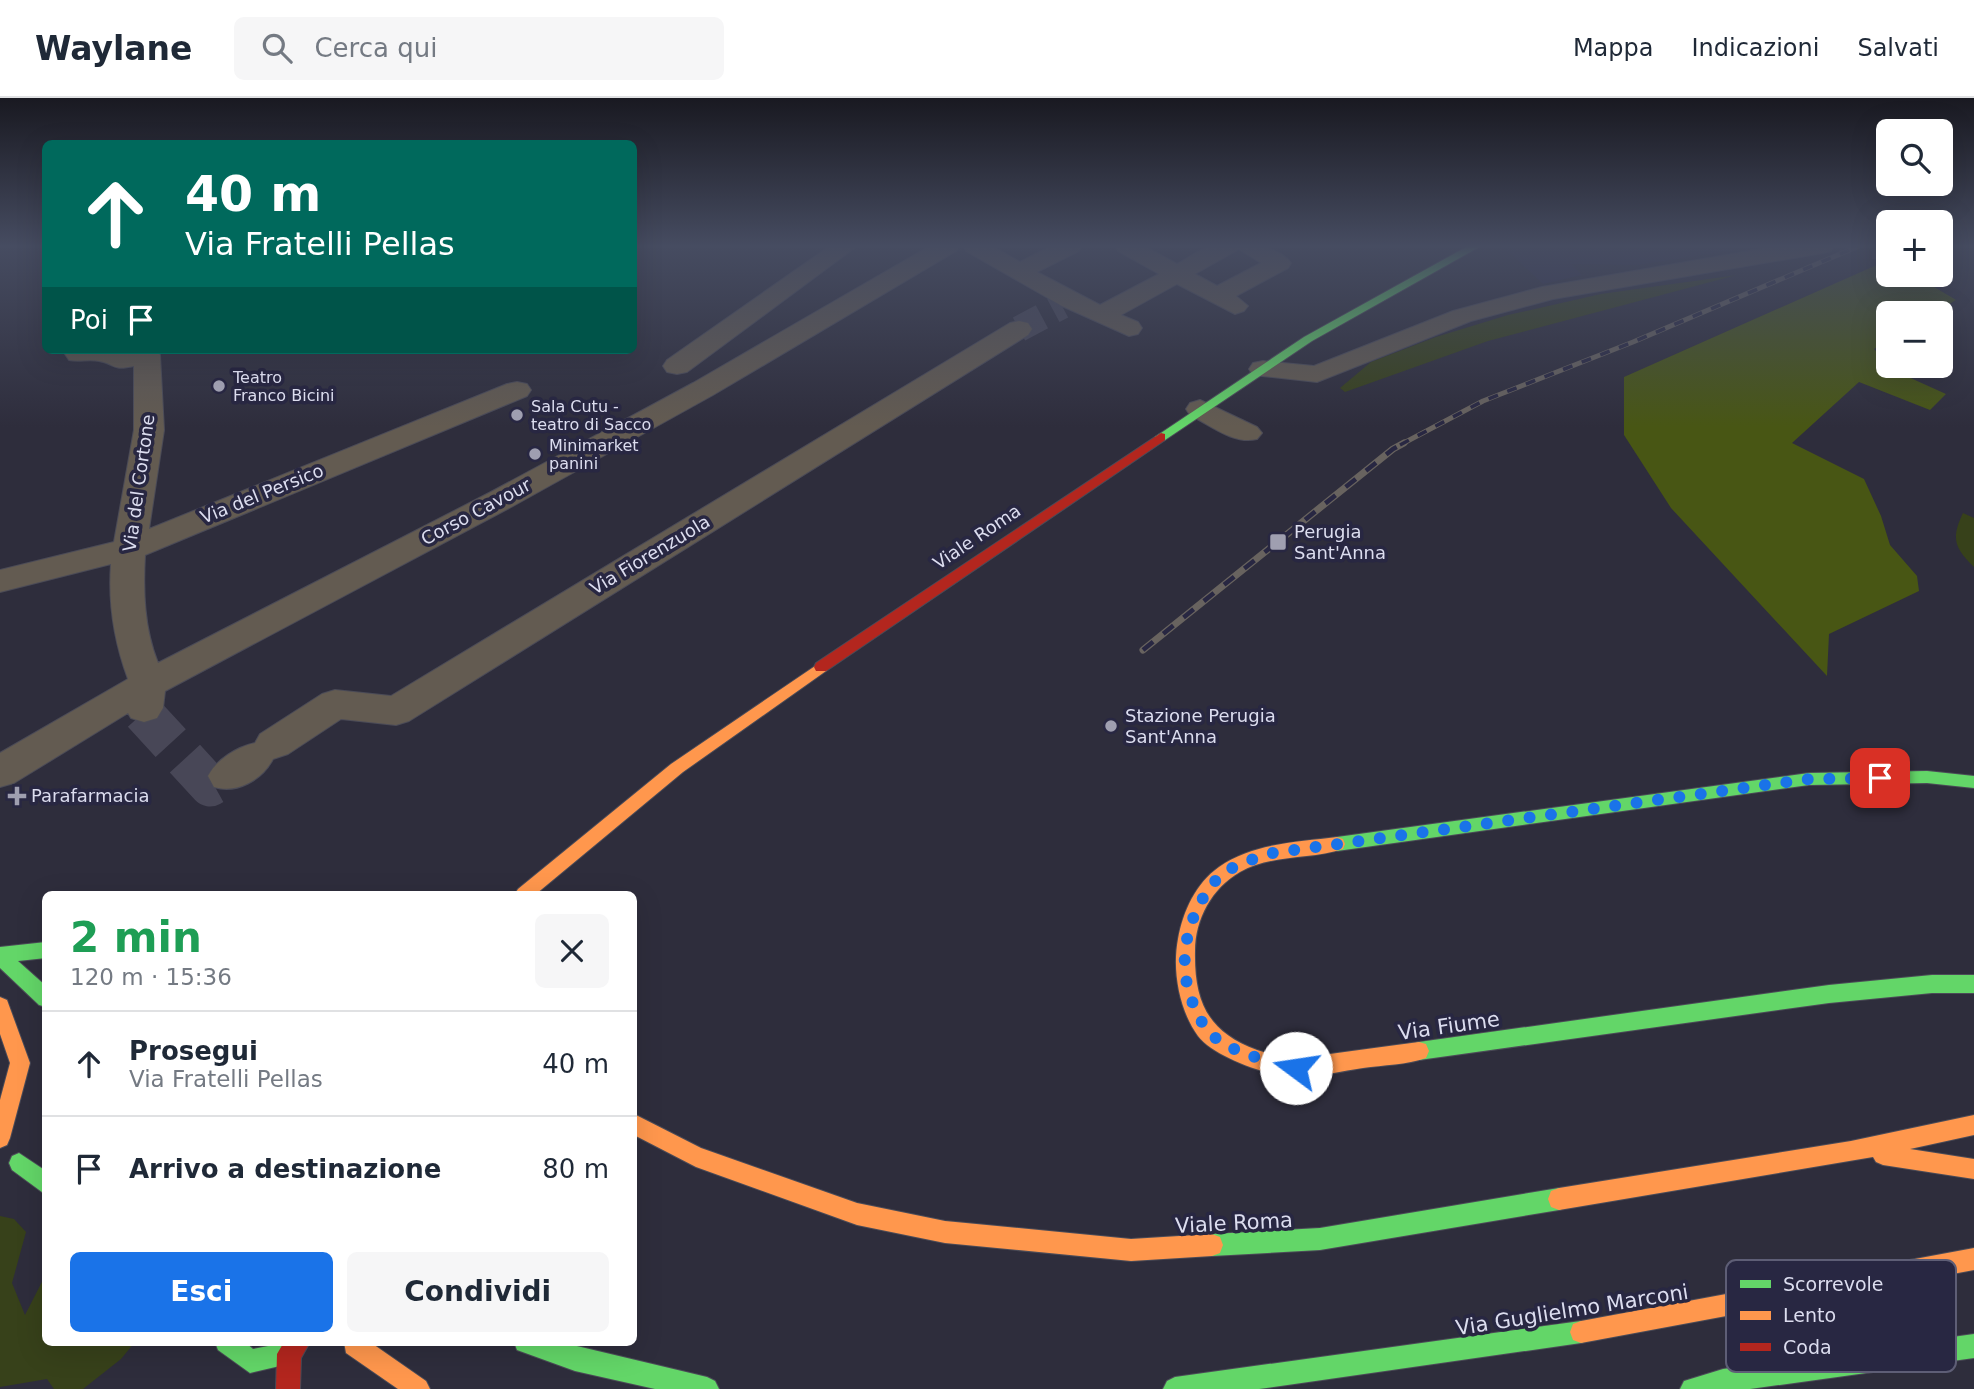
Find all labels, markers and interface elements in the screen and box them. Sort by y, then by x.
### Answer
search box [234,17,724,80]
text: Waylane [35,29,192,68]
icon: search [258,29,296,67]
text: Cerca qui [314,33,437,63]
text: Mappa [1573,34,1653,62]
text: Indicazioni [1691,34,1819,62]
text: Salvati [1857,34,1939,62]
map controls [1876,119,1953,378]
button: search [1876,119,1953,196]
text: 40 m [185,166,321,223]
icon: ahead [70,168,161,259]
button: + [1876,210,1953,287]
text: Via Fratelli Pellas [185,225,455,263]
icon: arrive [122,301,160,339]
button: − [1876,301,1953,378]
text: Poi [70,305,108,335]
place label: Teatro Franco Bicini [232,368,334,405]
marker: Teatro Franco Bicini [211,378,227,394]
place label: Sala Cutu - teatro di Sacco [531,397,651,434]
marker: Sala Cutu - teatro di Sacco [509,407,525,423]
street label: Via del Cortone [118,413,159,553]
place label: Minimarket panini [549,436,639,473]
marker: Minimarket panini [527,446,543,462]
street label: Via del Persico [197,459,326,528]
street label: Corso Cavour [417,474,535,549]
street label: Viale Roma [929,500,1024,574]
street label: Via Fiorenzuola [586,511,713,599]
place label: Perugia Sant'Anna [1294,521,1386,563]
marker: Perugia Sant'Anna [1268,532,1288,552]
place label: Stazione Perugia Sant'Anna [1125,705,1276,747]
marker: Stazione Perugia Sant'Anna [1103,718,1119,734]
pin [1850,748,1910,808]
icon: arrive [1861,759,1899,797]
place label: Parafarmacia [31,785,149,806]
marker: Parafarmacia [9,788,25,804]
text: 2 min [70,913,202,962]
button: close [535,914,609,988]
text: 120 m · 15:36 [70,964,232,990]
street label: Via Fiume [1397,1007,1501,1045]
position arrow [1259,1031,1333,1105]
text: Prosegui [129,1036,258,1066]
icon: ahead [70,1045,108,1083]
text: 40 m [542,1049,609,1079]
text: Via Fratelli Pellas [129,1066,323,1092]
icon: arrive [70,1150,108,1188]
text: Arrivo a destinazione [129,1154,441,1184]
text: 80 m [542,1154,609,1184]
street label: Viale Roma [1175,1208,1293,1238]
button: Esci [70,1252,333,1332]
button: Condividi [347,1252,609,1332]
legend [1726,1260,1956,1372]
text: Scorrevole [1783,1273,1884,1295]
street label: Via Guglielmo Marconi [1454,1280,1690,1340]
text: Lento [1783,1304,1836,1326]
text: Coda [1783,1336,1832,1358]

